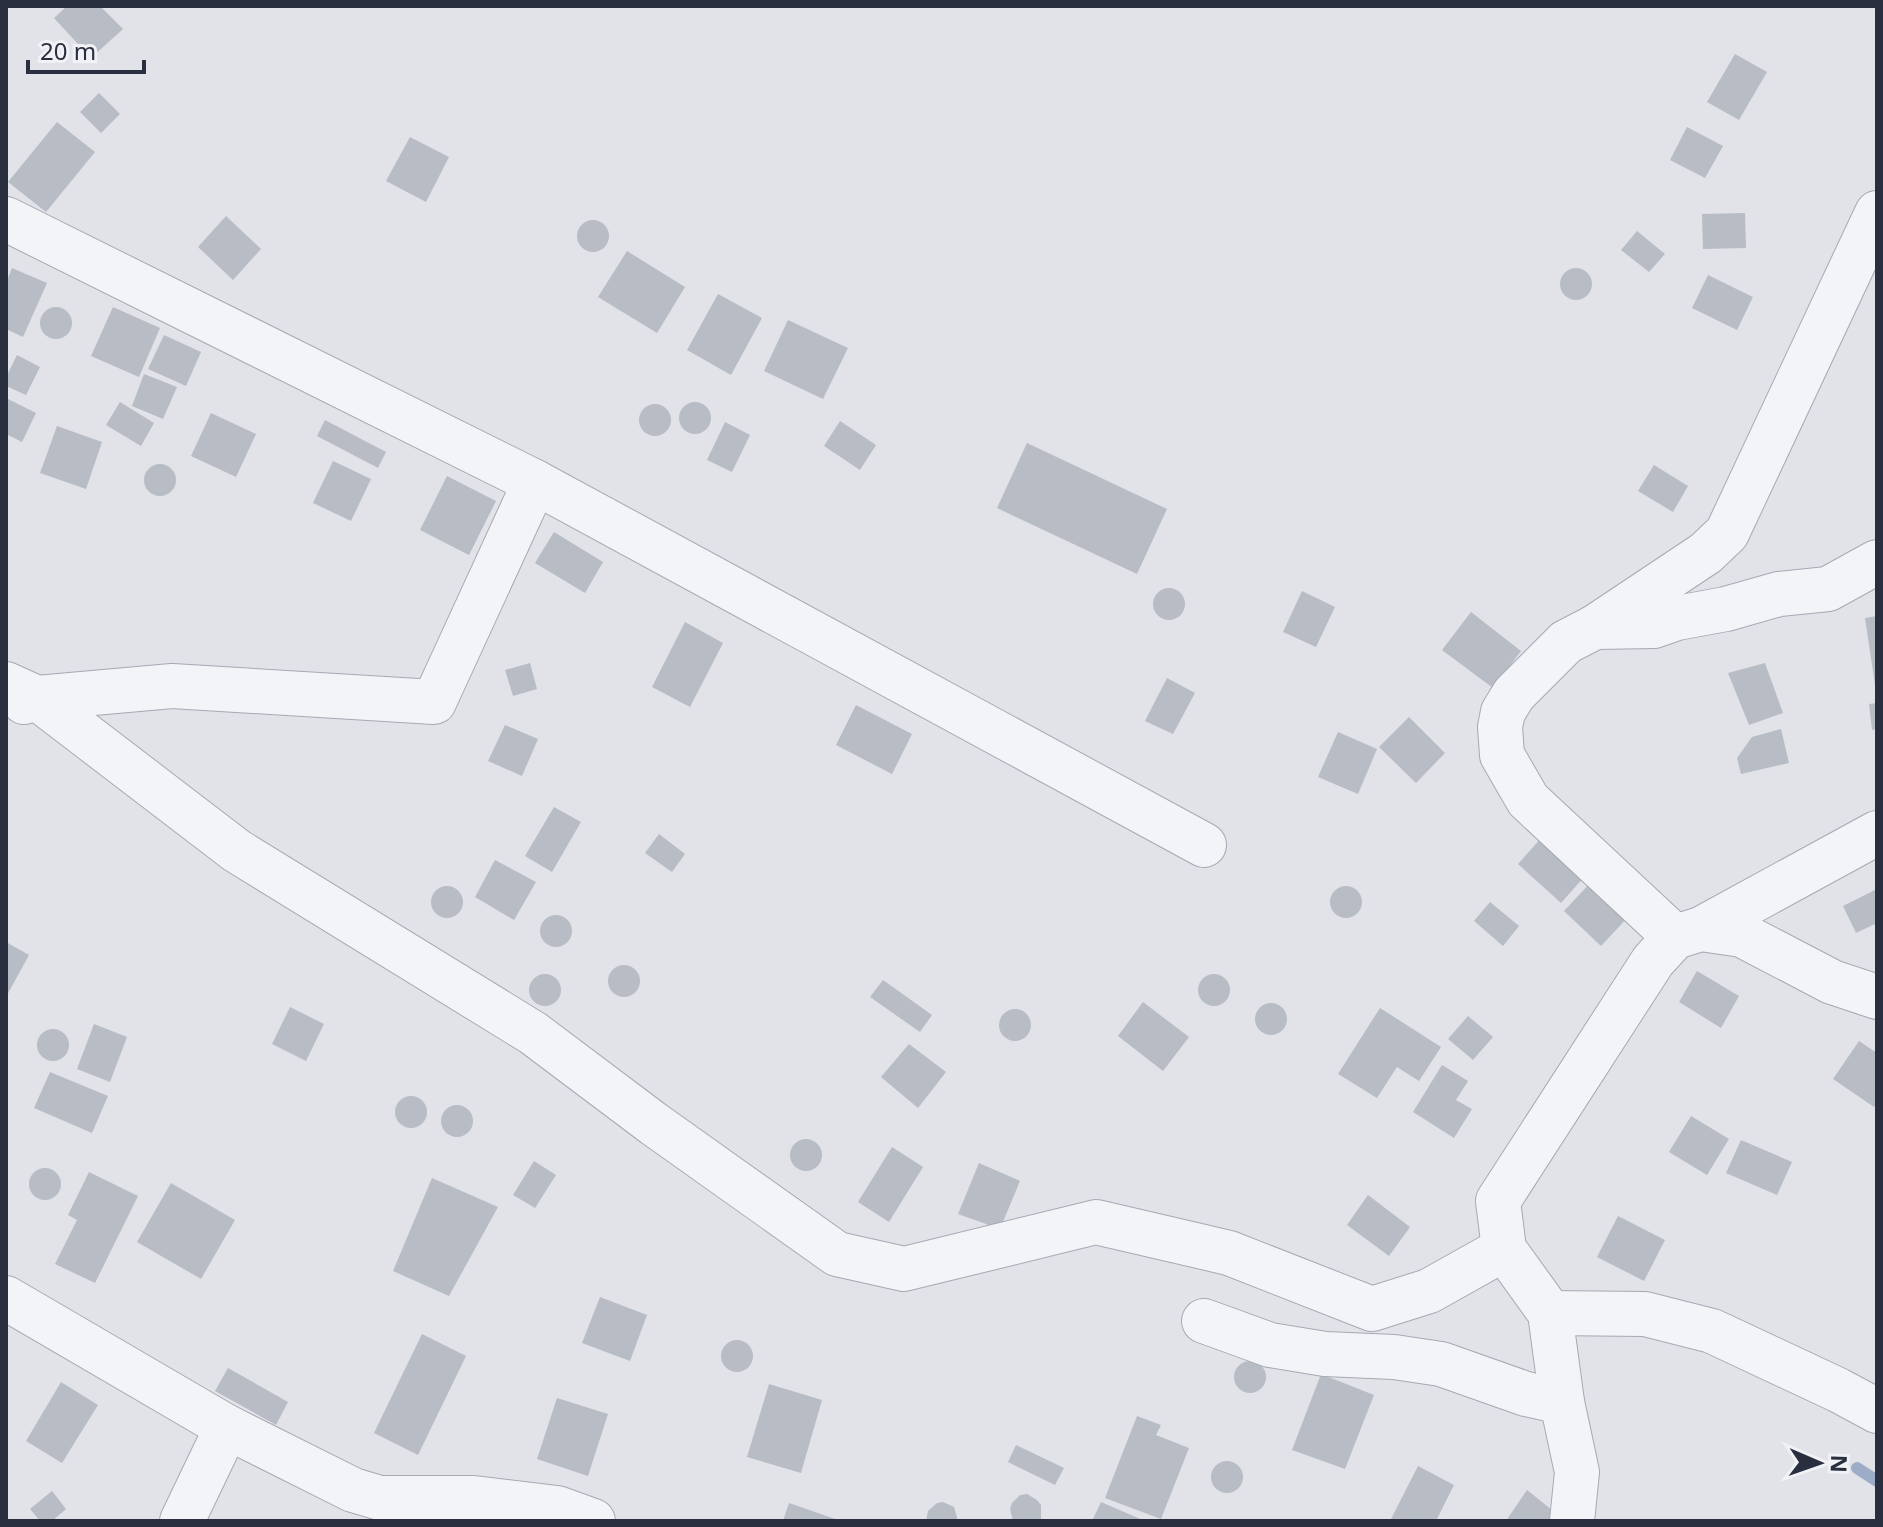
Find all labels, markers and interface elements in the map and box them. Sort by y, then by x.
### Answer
scale bar [28,24,144,74]
text: 20 m [40,34,96,67]
north arrow [1779,1423,1859,1503]
text: N [1825,1454,1855,1473]

